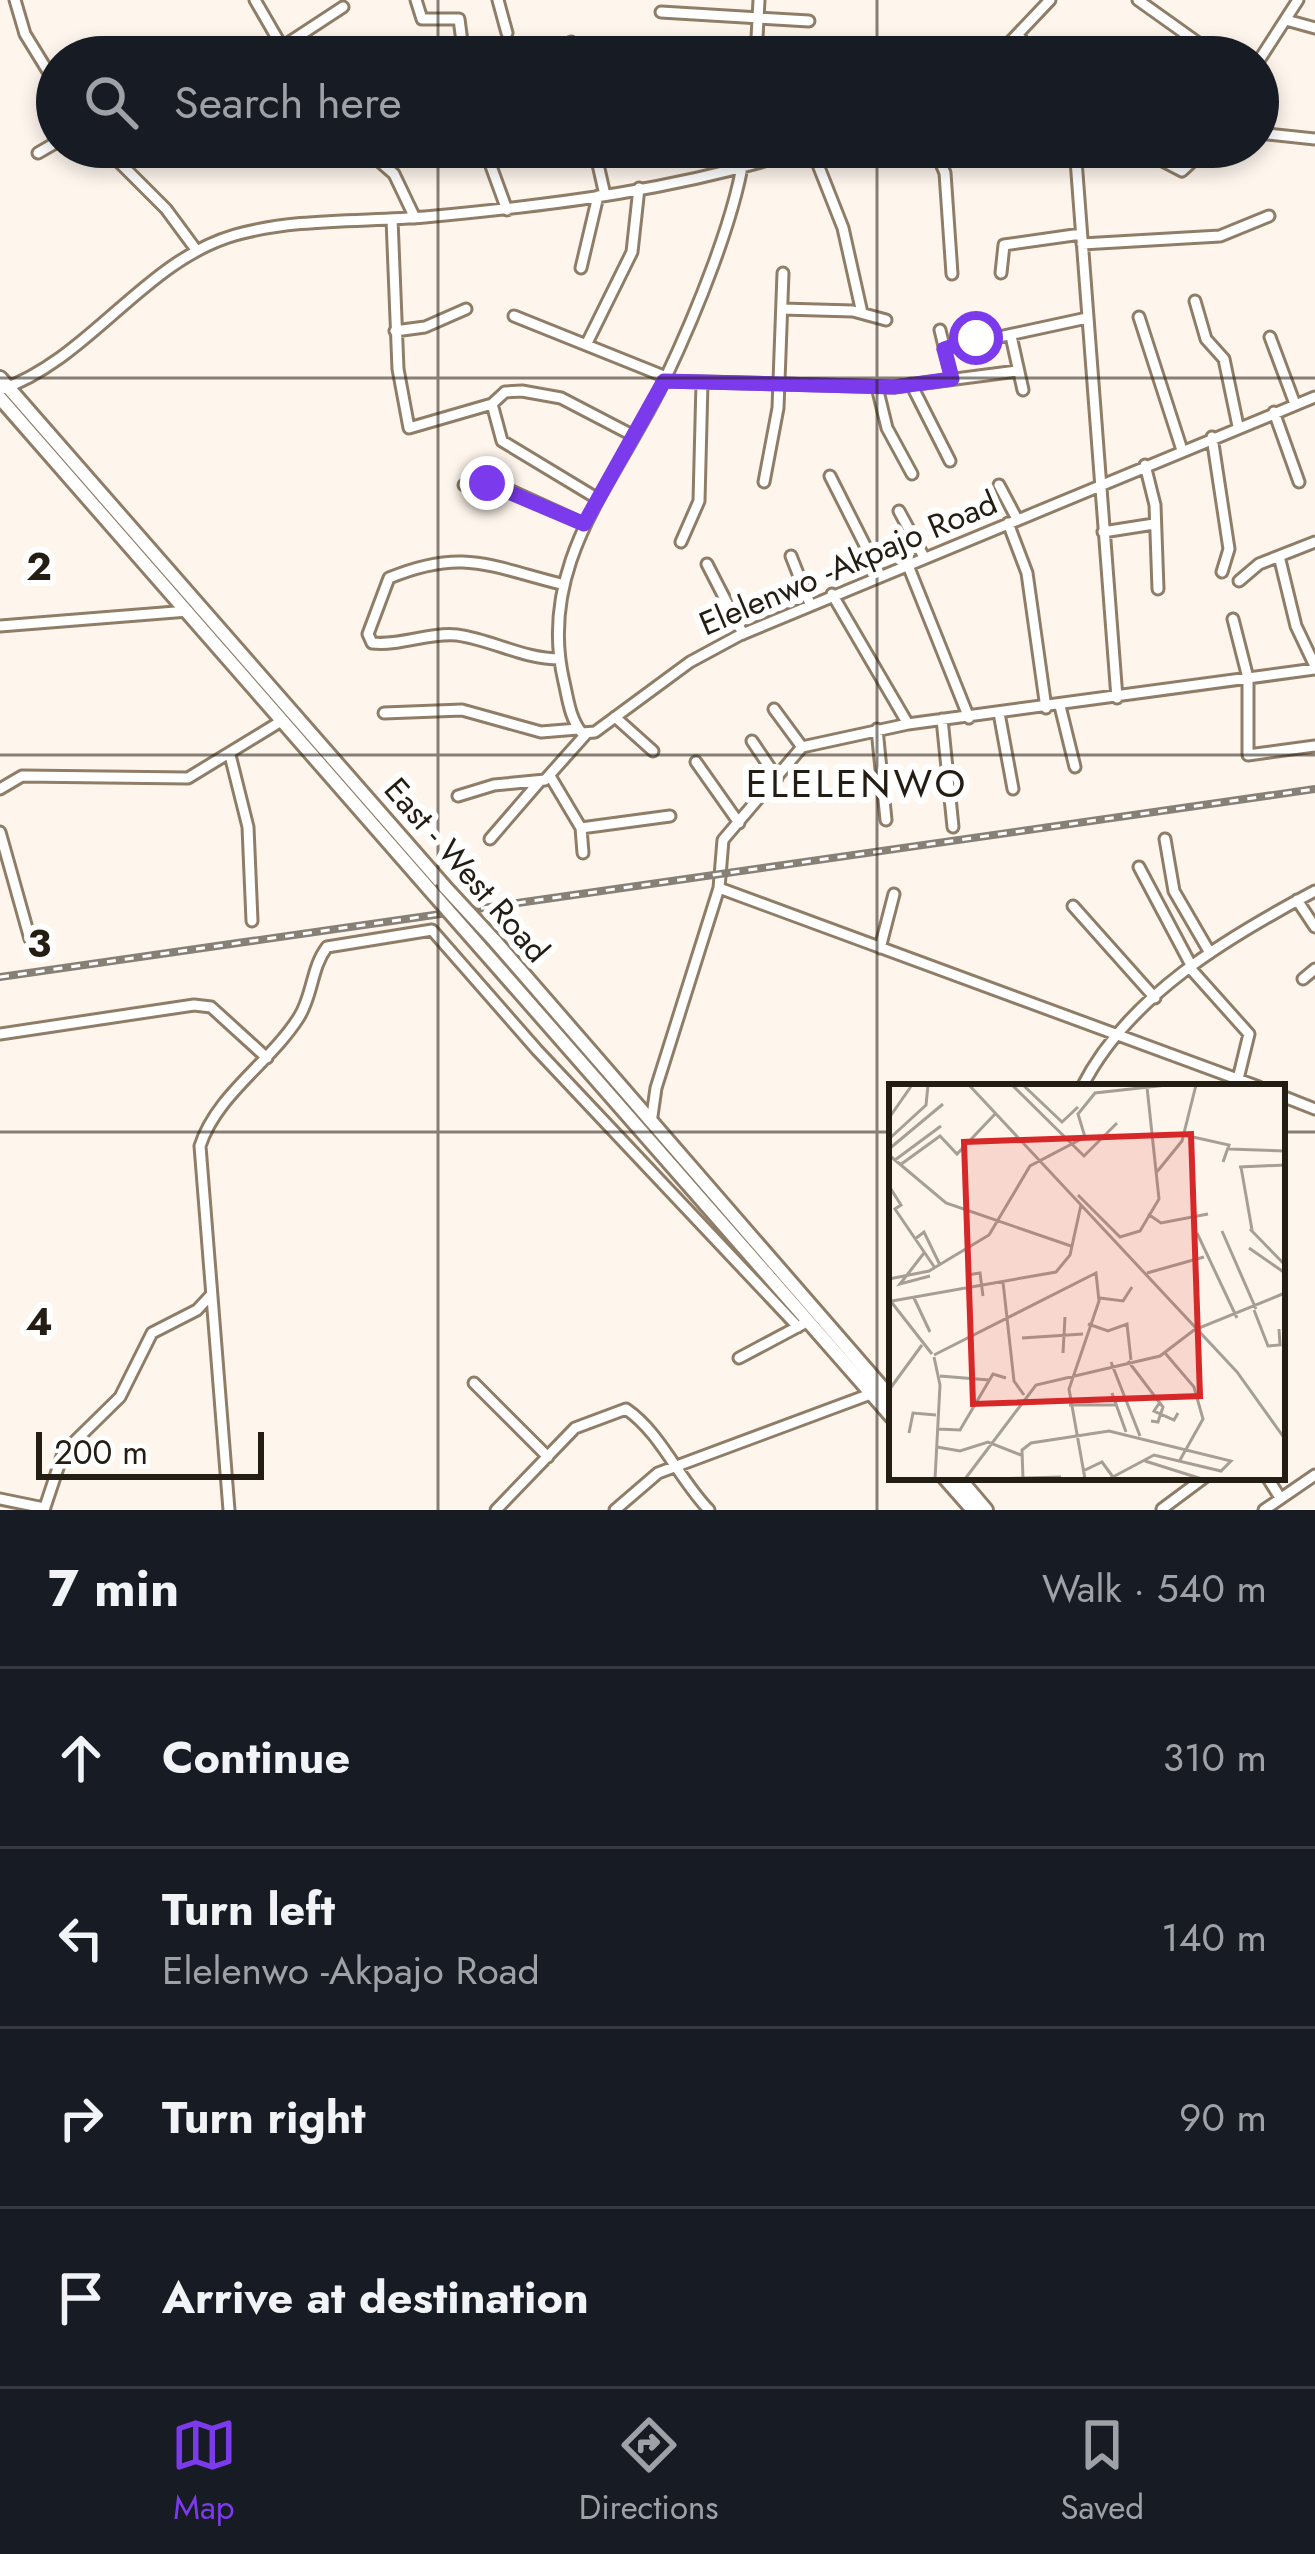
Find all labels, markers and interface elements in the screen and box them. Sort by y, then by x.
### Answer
search box [36,36,1279,168]
icon: search [78,69,144,135]
text: Search here [174,70,402,135]
route start [949,311,1003,365]
route end [460,456,514,510]
street label: Elelenwo -Akpajo Road [692,479,1004,647]
text: 2 [26,538,52,595]
district label: ELELENWO [746,755,968,812]
street label: East - West Road [373,767,561,973]
text: 3 [27,915,51,972]
inset map [889,1084,1285,1480]
text: 4 [25,1293,53,1350]
scale bar [36,1426,264,1479]
text: 200 m [54,1429,148,1476]
text: 7 min [48,1551,179,1625]
text: Walk · 540 m [1042,1560,1267,1617]
icon: ahead [48,1725,114,1791]
text: Continue [162,1725,350,1790]
text: 310 m [1163,1729,1267,1786]
text: Turn left [162,1877,335,1942]
icon: left [48,1905,114,1971]
text: 140 m [1161,1909,1267,1966]
text: Elelenwo -Akpajo Road [162,1942,540,1999]
icon: right [48,2085,114,2151]
text: Turn right [162,2085,366,2150]
text: 90 m [1179,2089,1267,2146]
icon: arrive [48,2265,114,2331]
text: Arrive at destination [162,2265,589,2330]
tab: Map [171,2412,237,2531]
tab: Directions [579,2412,719,2531]
tab: Saved [1060,2412,1144,2531]

